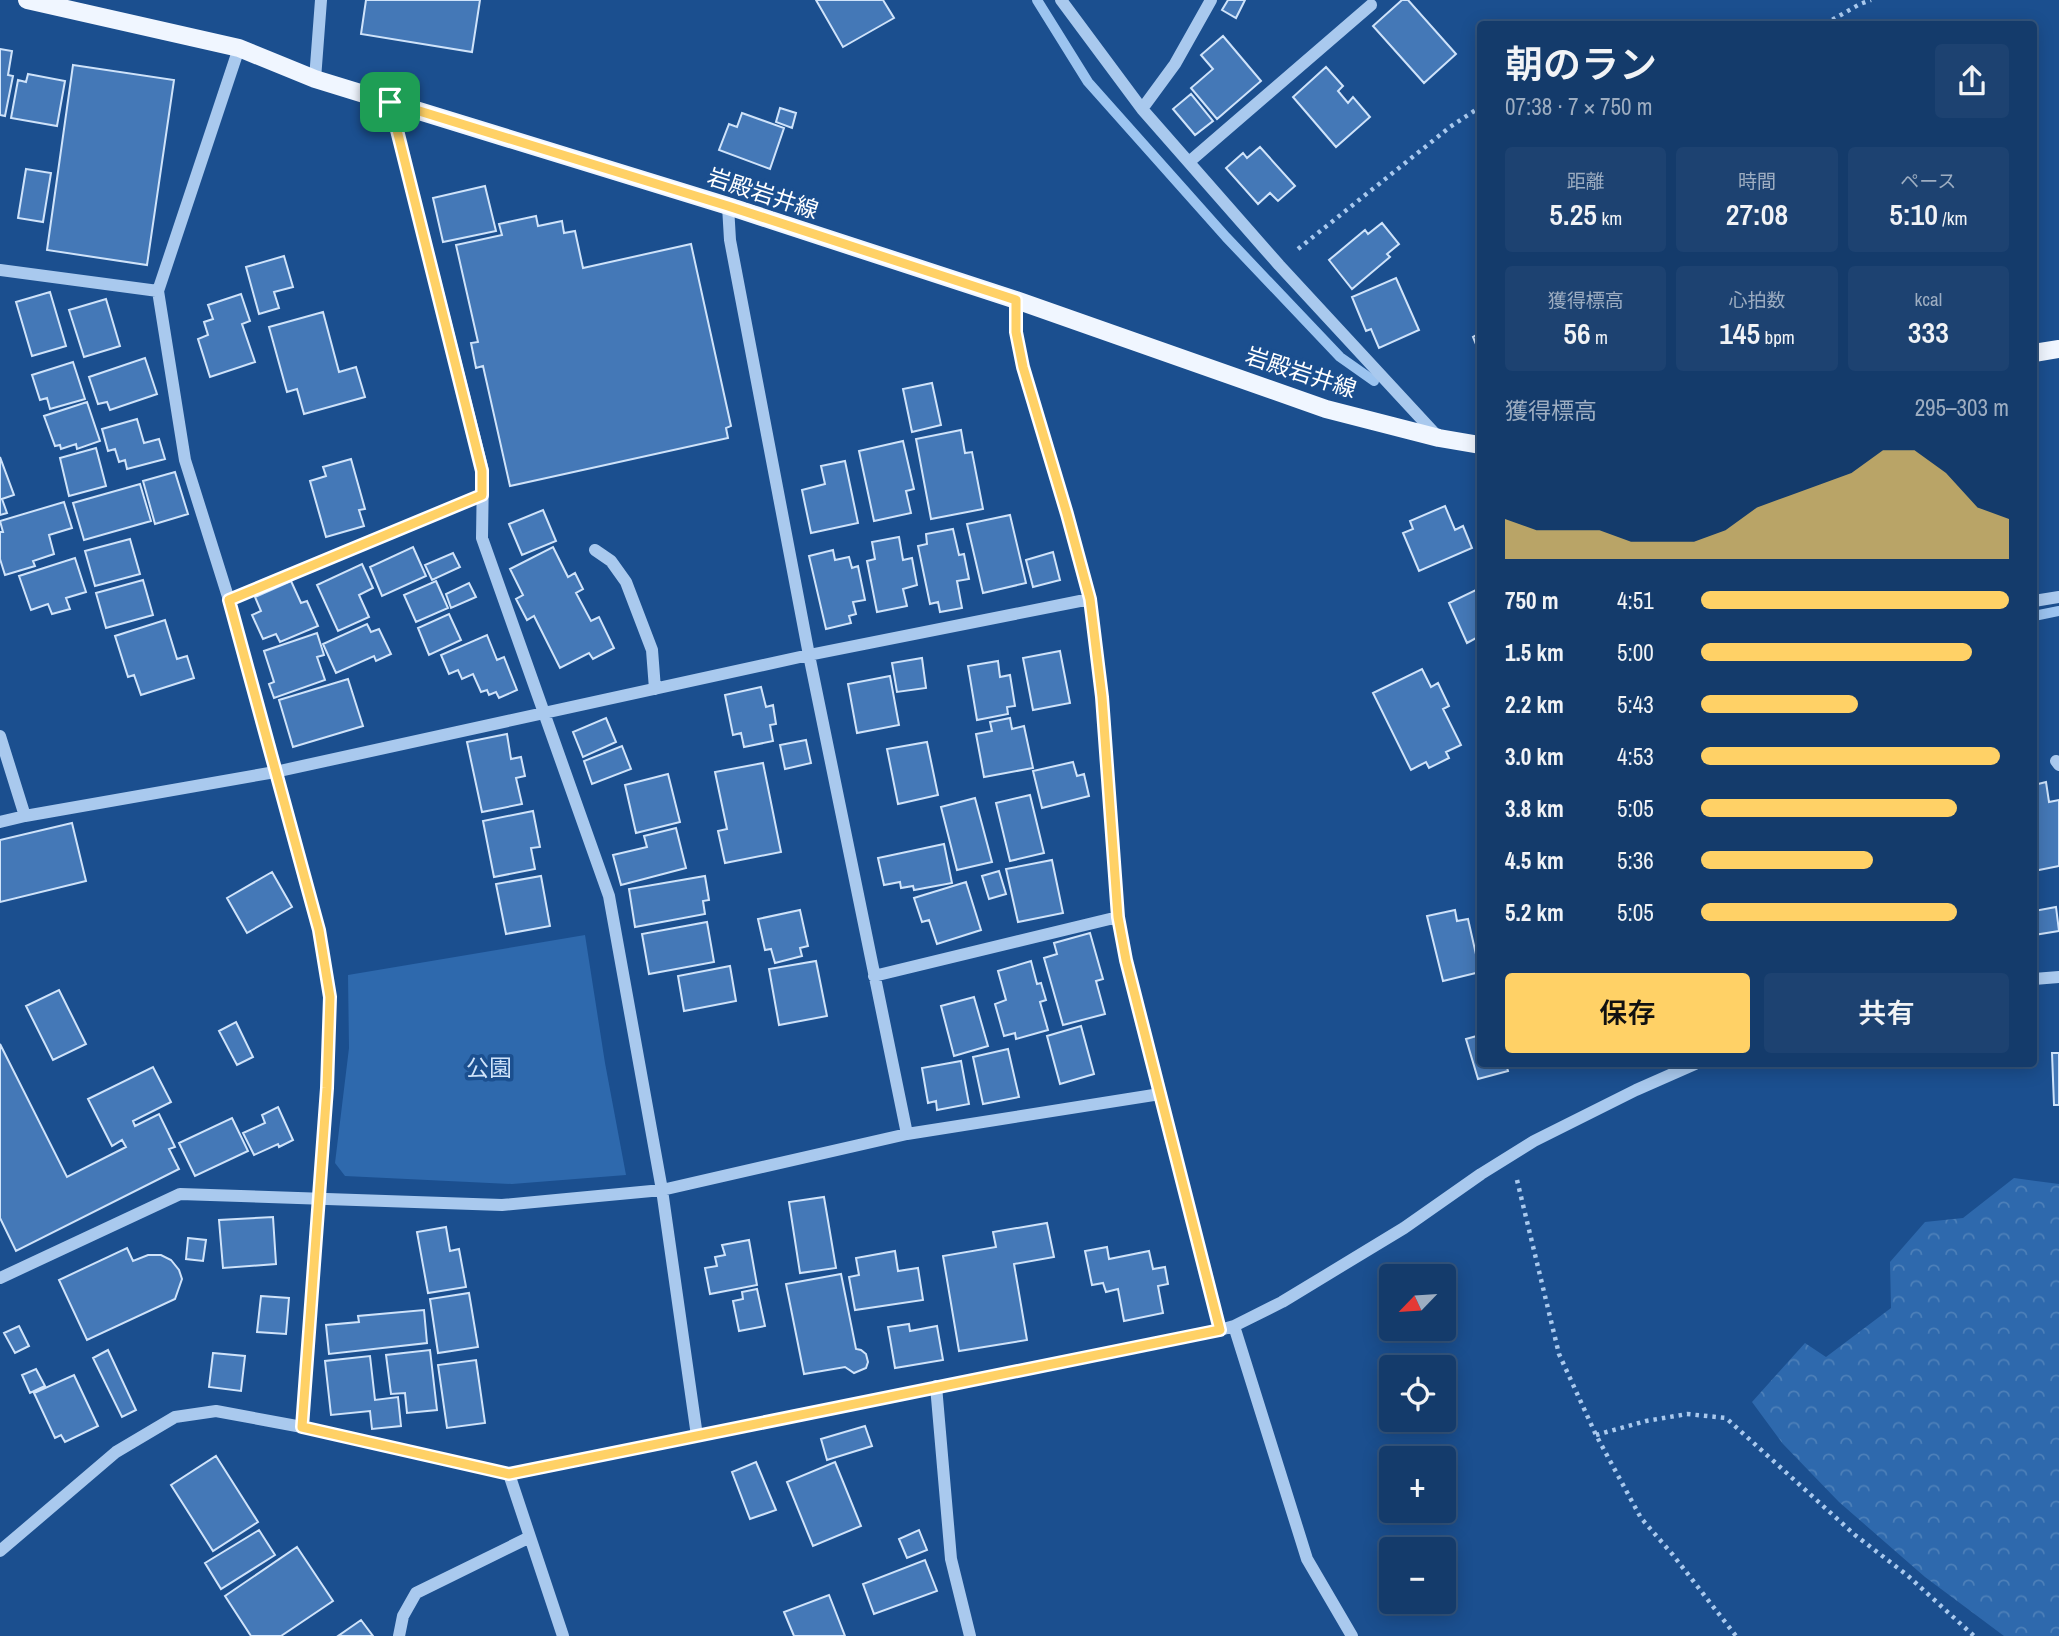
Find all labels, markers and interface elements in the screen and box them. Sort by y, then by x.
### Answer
text: 朝のラン [1505,39,1657,90]
button: share [1935,44,2009,118]
pin [360,72,420,132]
icon: arrive [371,83,409,121]
text: 07:38 · 7 × 750 m [1505,91,1652,122]
street label: 岩殿岩井線 [704,160,822,226]
text: 距離 [1567,168,1605,194]
text: 時間 [1738,168,1776,194]
text: ペース [1900,168,1956,194]
text: 5.25 [1549,194,1597,234]
text: 27:08 [1726,194,1788,234]
text: 5:10 [1889,194,1938,234]
text: km [1597,205,1622,231]
text: /km [1938,205,1967,231]
text: kcal [1914,286,1942,312]
text: 獲得標高 [1548,287,1624,313]
text: 心拍数 [1728,287,1786,313]
text: 333 [1908,312,1949,352]
text: 56 [1563,313,1591,353]
text: 145 [1719,313,1760,353]
text: m [1591,324,1608,350]
text: bpm [1760,324,1795,350]
street label: 岩殿岩井線 [1242,339,1360,405]
text: 295–303 m [1915,392,2009,423]
text: 獲得標高 [1505,395,1597,426]
text: 750 m [1505,585,1558,616]
text: 4:51 [1617,585,1654,616]
text: 1.5 km [1505,637,1564,668]
text: 5:00 [1617,637,1654,668]
text: 2.2 km [1505,689,1564,720]
text: 5:43 [1617,689,1654,720]
text: 3.0 km [1505,741,1564,772]
text: 4:53 [1617,741,1654,772]
text: 3.8 km [1505,793,1564,824]
text: 5:05 [1617,793,1654,824]
text: 4.5 km [1505,845,1564,876]
text: 5:36 [1617,845,1654,876]
text: 5.2 km [1505,897,1564,928]
text: 5:05 [1617,897,1654,928]
button: 保存 [1505,973,1750,1053]
button: 共有 [1764,973,2009,1053]
park label: 公園 [466,1052,512,1083]
north arrow [1379,1264,1456,1340]
map controls [1379,1264,1456,1614]
button: locate [1379,1355,1456,1432]
button: + [1379,1446,1456,1523]
button: − [1379,1537,1456,1614]

